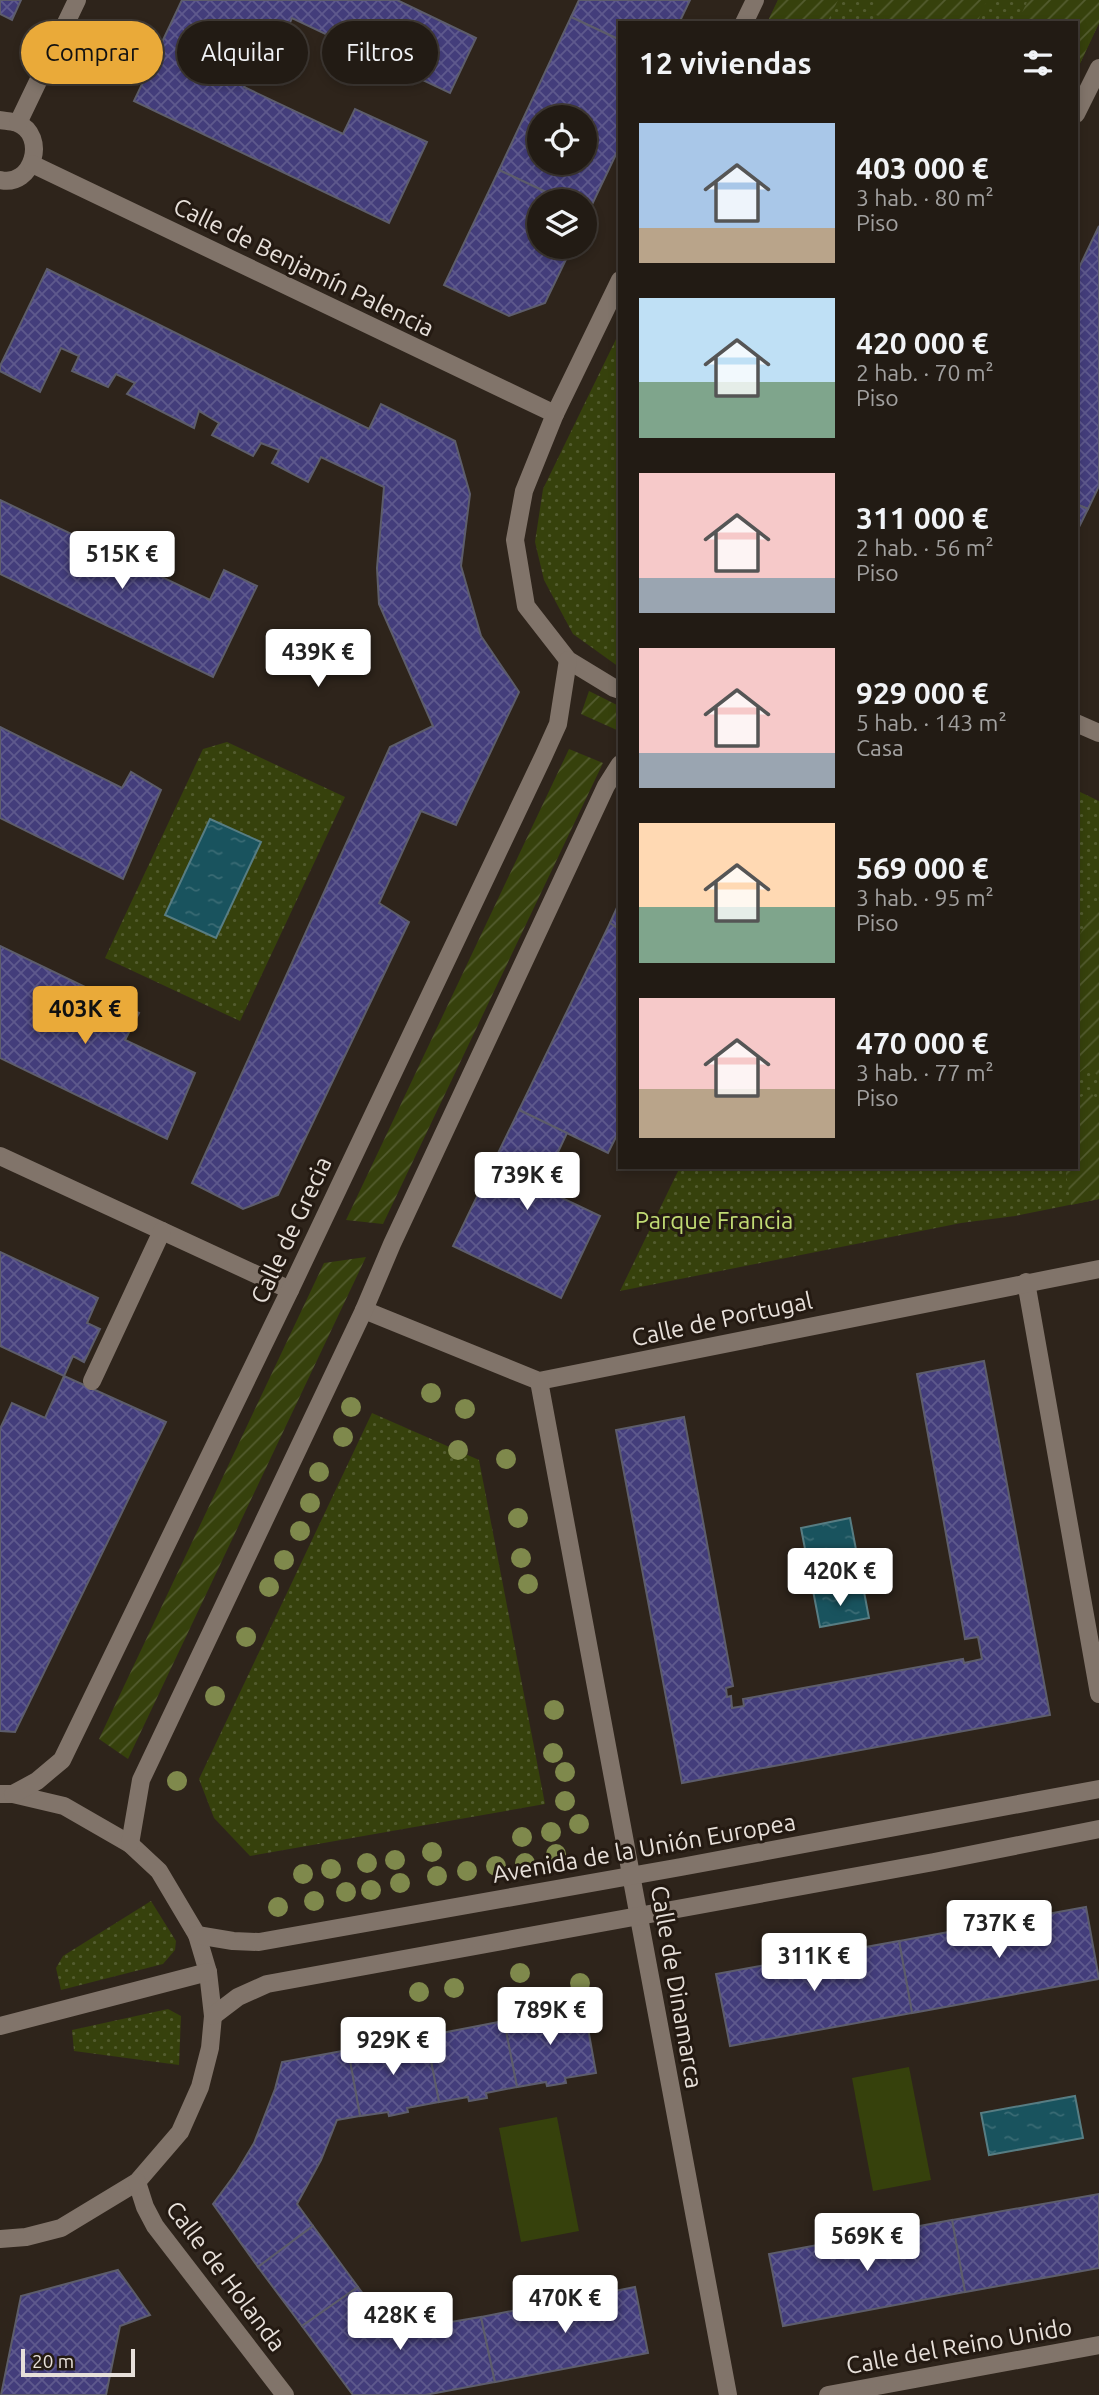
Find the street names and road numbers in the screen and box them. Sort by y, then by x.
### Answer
street label: Calle de Benjamín Palencia [169,192,439,342]
street label: Calle de Grecia [245,1152,337,1308]
street label: Calle de Portugal [629,1287,815,1351]
street label: Avenida de la Unión Europea [490,1808,798,1888]
street label: Calle de Dinamarca [646,1883,708,2091]
street label: Calle de Holanda [161,2196,291,2356]
street label: Calle del Reino Unido [844,2313,1074,2379]

